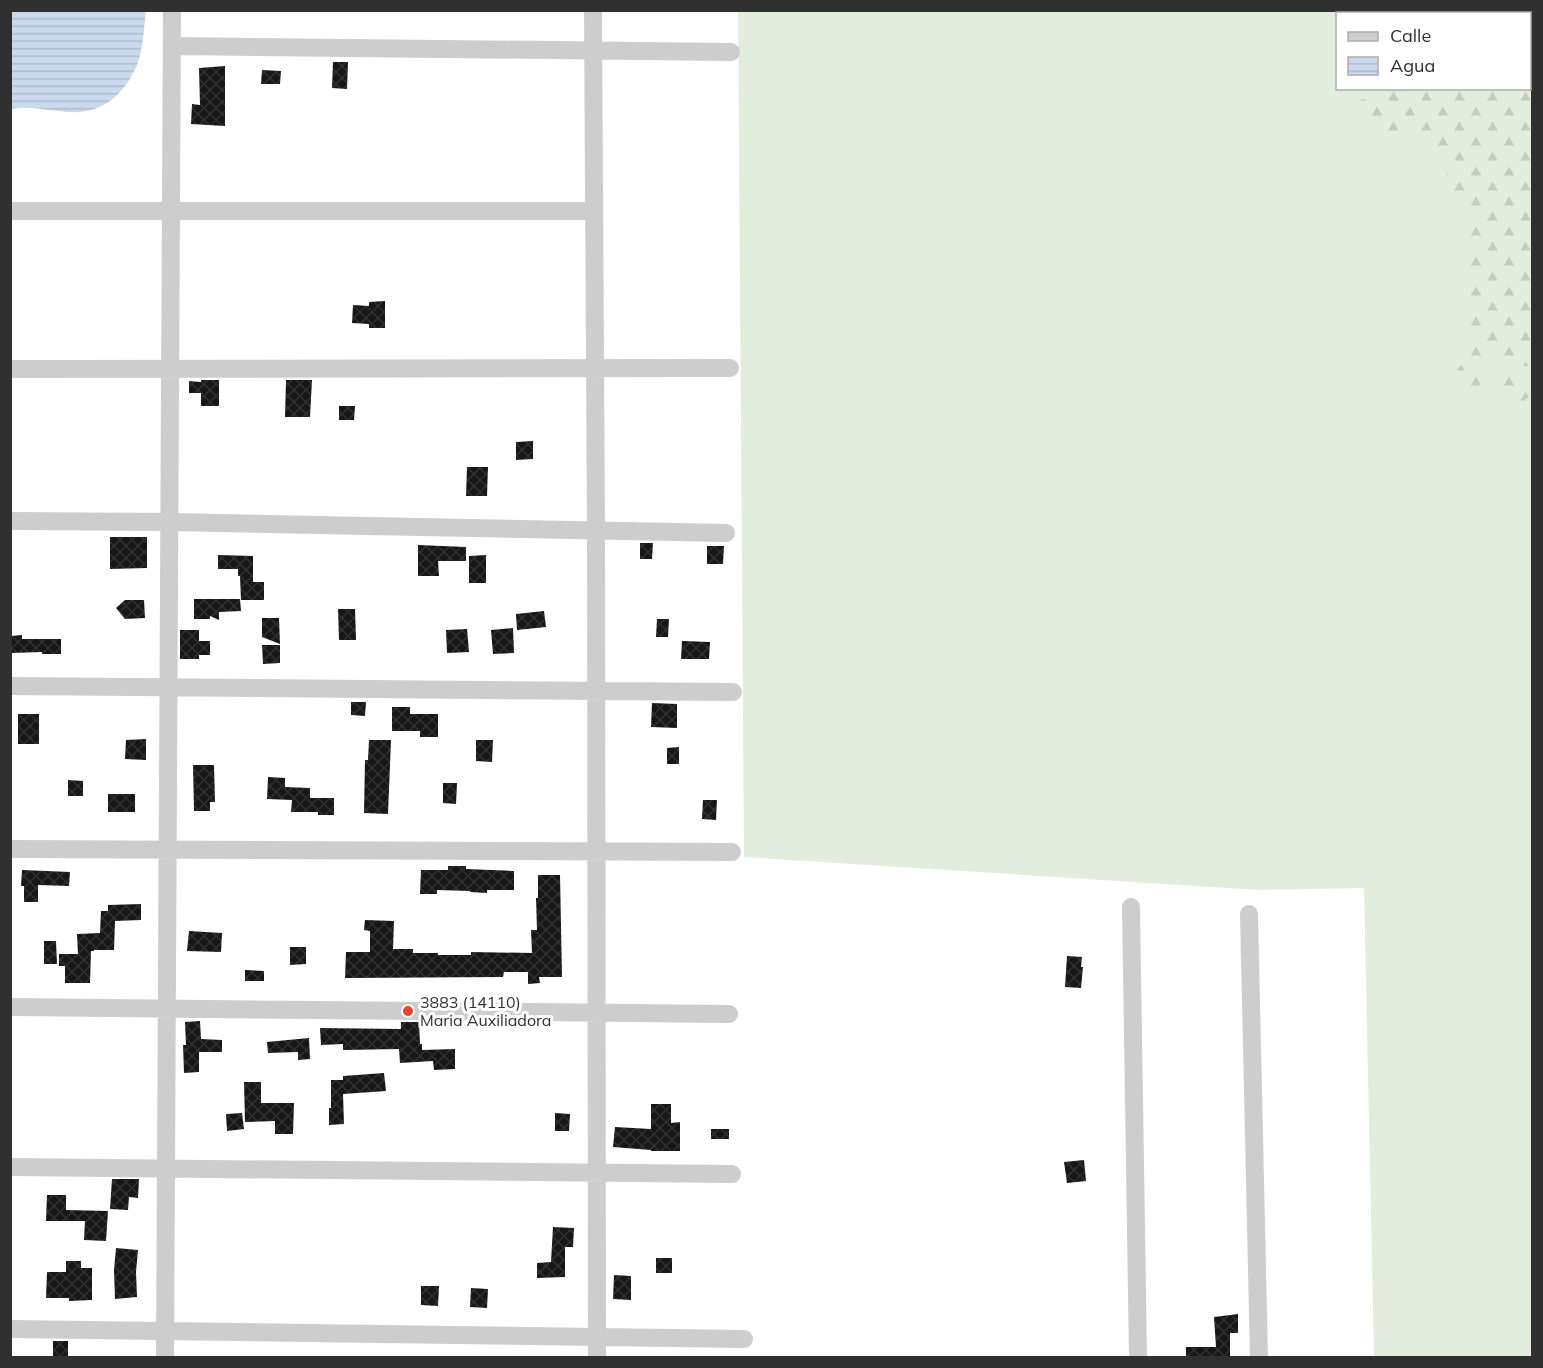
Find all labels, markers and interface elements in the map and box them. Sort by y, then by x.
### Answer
legend [1336,12,1531,90]
text: Calle [1390,24,1431,47]
text: Agua [1390,54,1435,77]
place label: 3883 (14110) Maria Auxiliadora [420,992,551,1030]
marker: 3883 (14110) Maria Auxiliadora [401,1004,415,1018]

